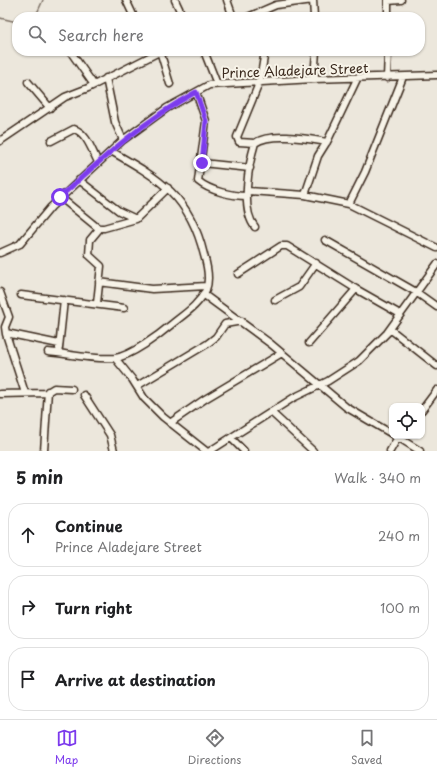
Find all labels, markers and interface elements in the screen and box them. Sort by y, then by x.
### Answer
search box [12,12,425,56]
icon: search [26,23,48,45]
text: Search here [58,23,144,46]
street label: Prince Aladejare Street [221,58,369,82]
route end [193,154,211,172]
route start [51,188,69,206]
map controls [389,403,425,439]
button: locate [389,403,425,439]
text: 5 min [16,464,63,490]
text: Walk · 340 m [334,468,421,487]
text: Continue [55,514,123,537]
icon: ahead [17,524,39,546]
text: 240 m [378,526,420,545]
text: Prince Aladejare Street [55,537,202,556]
icon: right [17,596,39,618]
text: Turn right [55,596,132,619]
text: 100 m [380,598,420,617]
icon: arrive [17,668,39,690]
text: Arrive at destination [55,668,216,691]
tab: Map [55,727,78,768]
tab: Directions [188,727,241,768]
tab: Saved [351,727,382,768]

